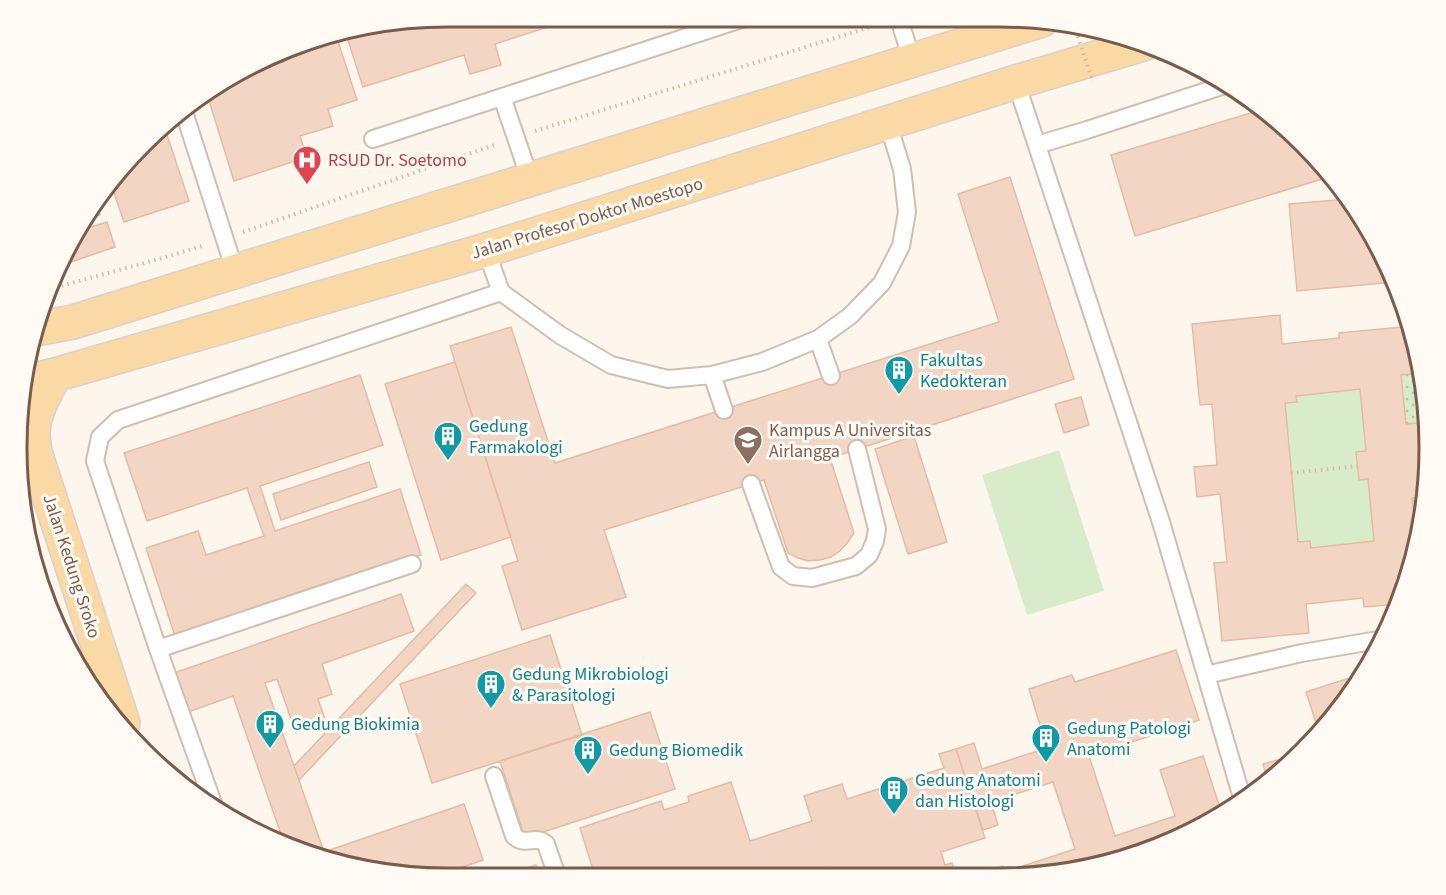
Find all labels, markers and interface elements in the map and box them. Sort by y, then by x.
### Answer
hospital icon: RSUD Dr. Soetomo [291,144,323,186]
place label: RSUD Dr. Soetomo [328,148,467,173]
street label: Jalan Profesor Doktor Moestopo [468,171,706,266]
place label: Fakultas Kedokteran [920,348,1007,394]
building icon: Fakultas Kedokteran [883,354,915,396]
place label: Gedung Farmakologi [469,414,563,460]
place label: Kampus A Universitas Airlangga [769,418,931,464]
building icon: Gedung Farmakologi [432,420,464,462]
school or university icon: Kampus A Universitas Airlangga [732,424,764,466]
street label: Jalan Kedung Sroko [36,491,107,641]
place label: Gedung Mikrobiologi & Parasitologi [512,662,669,708]
building icon: Gedung Mikrobiologi & Parasitologi [475,668,507,710]
building icon: Gedung Biokimia [254,708,286,750]
place label: Gedung Biokimia [291,712,420,737]
place label: Gedung Patologi Anatomi [1067,716,1191,762]
building icon: Gedung Patologi Anatomi [1030,722,1062,764]
building icon: Gedung Biomedik [572,734,604,776]
place label: Gedung Biomedik [609,738,743,763]
place label: Gedung Anatomi dan Histologi [915,768,1041,814]
building icon: Gedung Anatomi dan Histologi [878,774,910,816]

